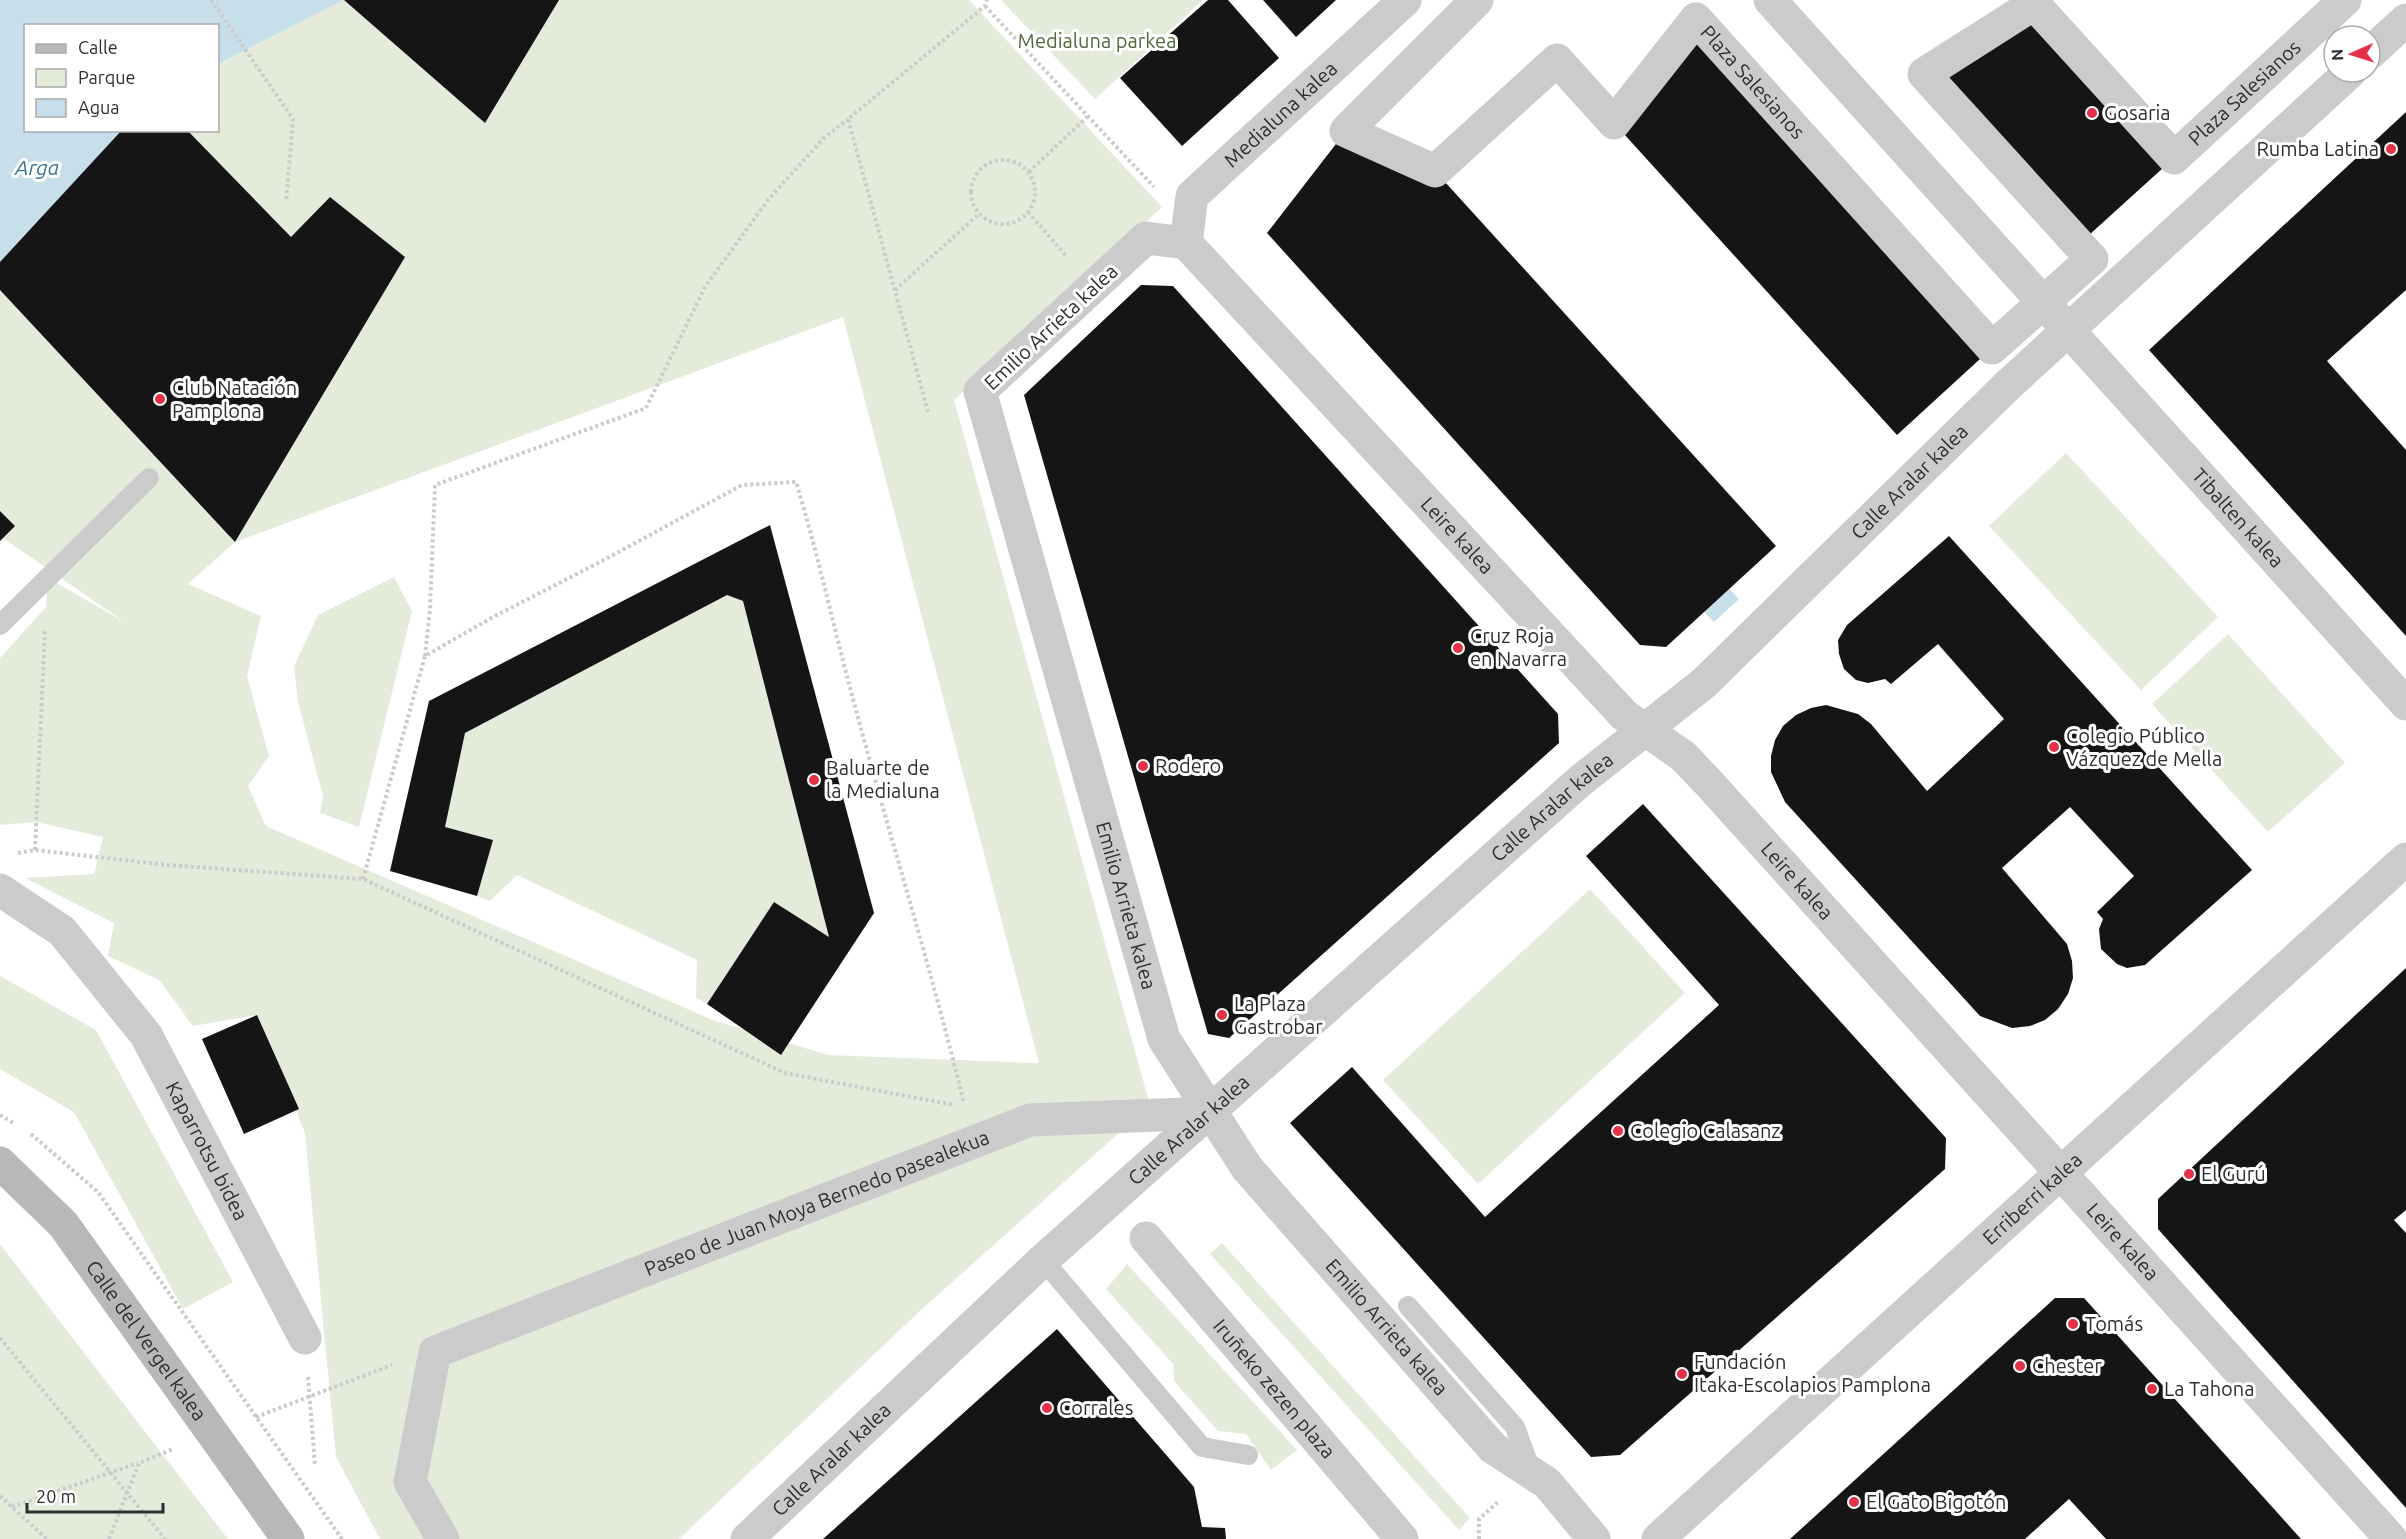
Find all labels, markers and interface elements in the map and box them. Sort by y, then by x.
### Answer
street label: Plaza Salesianos [1696,20,1810,143]
legend [24,24,219,132]
north arrow [2322,24,2382,84]
park label: Medialuna parkea [1018,29,1176,52]
street label: Plaza Salesianos [2183,35,2305,150]
text: Calle [78,37,118,57]
text: N [2328,48,2346,61]
street label: Medialuna kalea [1219,56,1342,172]
text: Parque [78,67,135,87]
text: Agua [78,97,120,117]
place label: Gosaria [2104,101,2171,124]
marker: Gosaria [2085,106,2099,120]
place label: Rumba Latina [2256,137,2379,160]
marker: Rumba Latina [2384,142,2398,156]
water label: Arga [14,155,59,179]
street label: Emilio Arrieta kalea [979,259,1122,394]
place label: Club Natación Pamplona [172,376,297,422]
marker: Club Natación Pamplona [153,392,167,406]
street label: Calle Aralar kalea [1846,419,1972,544]
street label: Tibalten kalea [2188,463,2289,572]
street label: Leire kalea [1417,492,1499,578]
place label: Cruz Roja en Navarra [1470,624,1567,670]
marker: Cruz Roja en Navarra [1451,641,1465,655]
place label: Colegio Público Vázquez de Mella [2066,724,2222,770]
marker: Colegio Público Vázquez de Mella [2047,740,2061,754]
street label: Calle Aralar kalea [1486,748,1617,866]
place label: Rodero [1155,754,1221,777]
place label: Baluarte de la Medialuna [826,756,940,802]
marker: Rodero [1136,759,1150,773]
marker: Baluarte de la Medialuna [807,773,821,787]
street label: Emilio Arrieta kalea [1092,819,1161,992]
street label: Leire kalea [1757,837,1838,924]
place label: La Plaza Gastrobar [1234,992,1323,1038]
marker: La Plaza Gastrobar [1215,1008,1229,1022]
street label: Calle Aralar kalea [1123,1070,1254,1190]
street label: Kaparrotsu bidea [161,1077,253,1224]
place label: Colegio Calasanz [1630,1119,1781,1142]
marker: Colegio Calasanz [1611,1124,1625,1138]
street label: Paseo de Juan Moya Bernedo pasealekua [641,1125,992,1280]
street label: Erriberri kalea [1978,1147,2086,1249]
place label: El Gurú [2201,1162,2266,1185]
marker: El Gurú [2182,1167,2196,1181]
street label: Leire kalea [2082,1198,2164,1285]
street label: Emilio Arrieta kalea [1321,1254,1453,1400]
street label: Calle del Vergel kalea [82,1256,212,1425]
place label: Tomás [2085,1312,2143,1335]
street label: Iruñeko zezen plaza [1209,1314,1340,1463]
marker: Tomás [2066,1317,2080,1331]
place label: Fundación Itaka-Escolapios Pamplona [1694,1350,1931,1396]
place label: Chester [2032,1354,2102,1377]
marker: Chester [2013,1359,2027,1373]
marker: Fundación Itaka-Escolapios Pamplona [1675,1367,1689,1381]
place label: La Tahona [2164,1377,2255,1400]
marker: La Tahona [2145,1382,2159,1396]
place label: Corrales [1059,1396,1133,1419]
street label: Calle Aralar kalea [767,1398,895,1520]
marker: Corrales [1040,1401,1054,1415]
scale bar [27,1476,164,1514]
text: 20 m [36,1486,76,1506]
place label: El Gato Bigotón [1866,1490,2006,1513]
marker: El Gato Bigotón [1847,1495,1861,1509]

